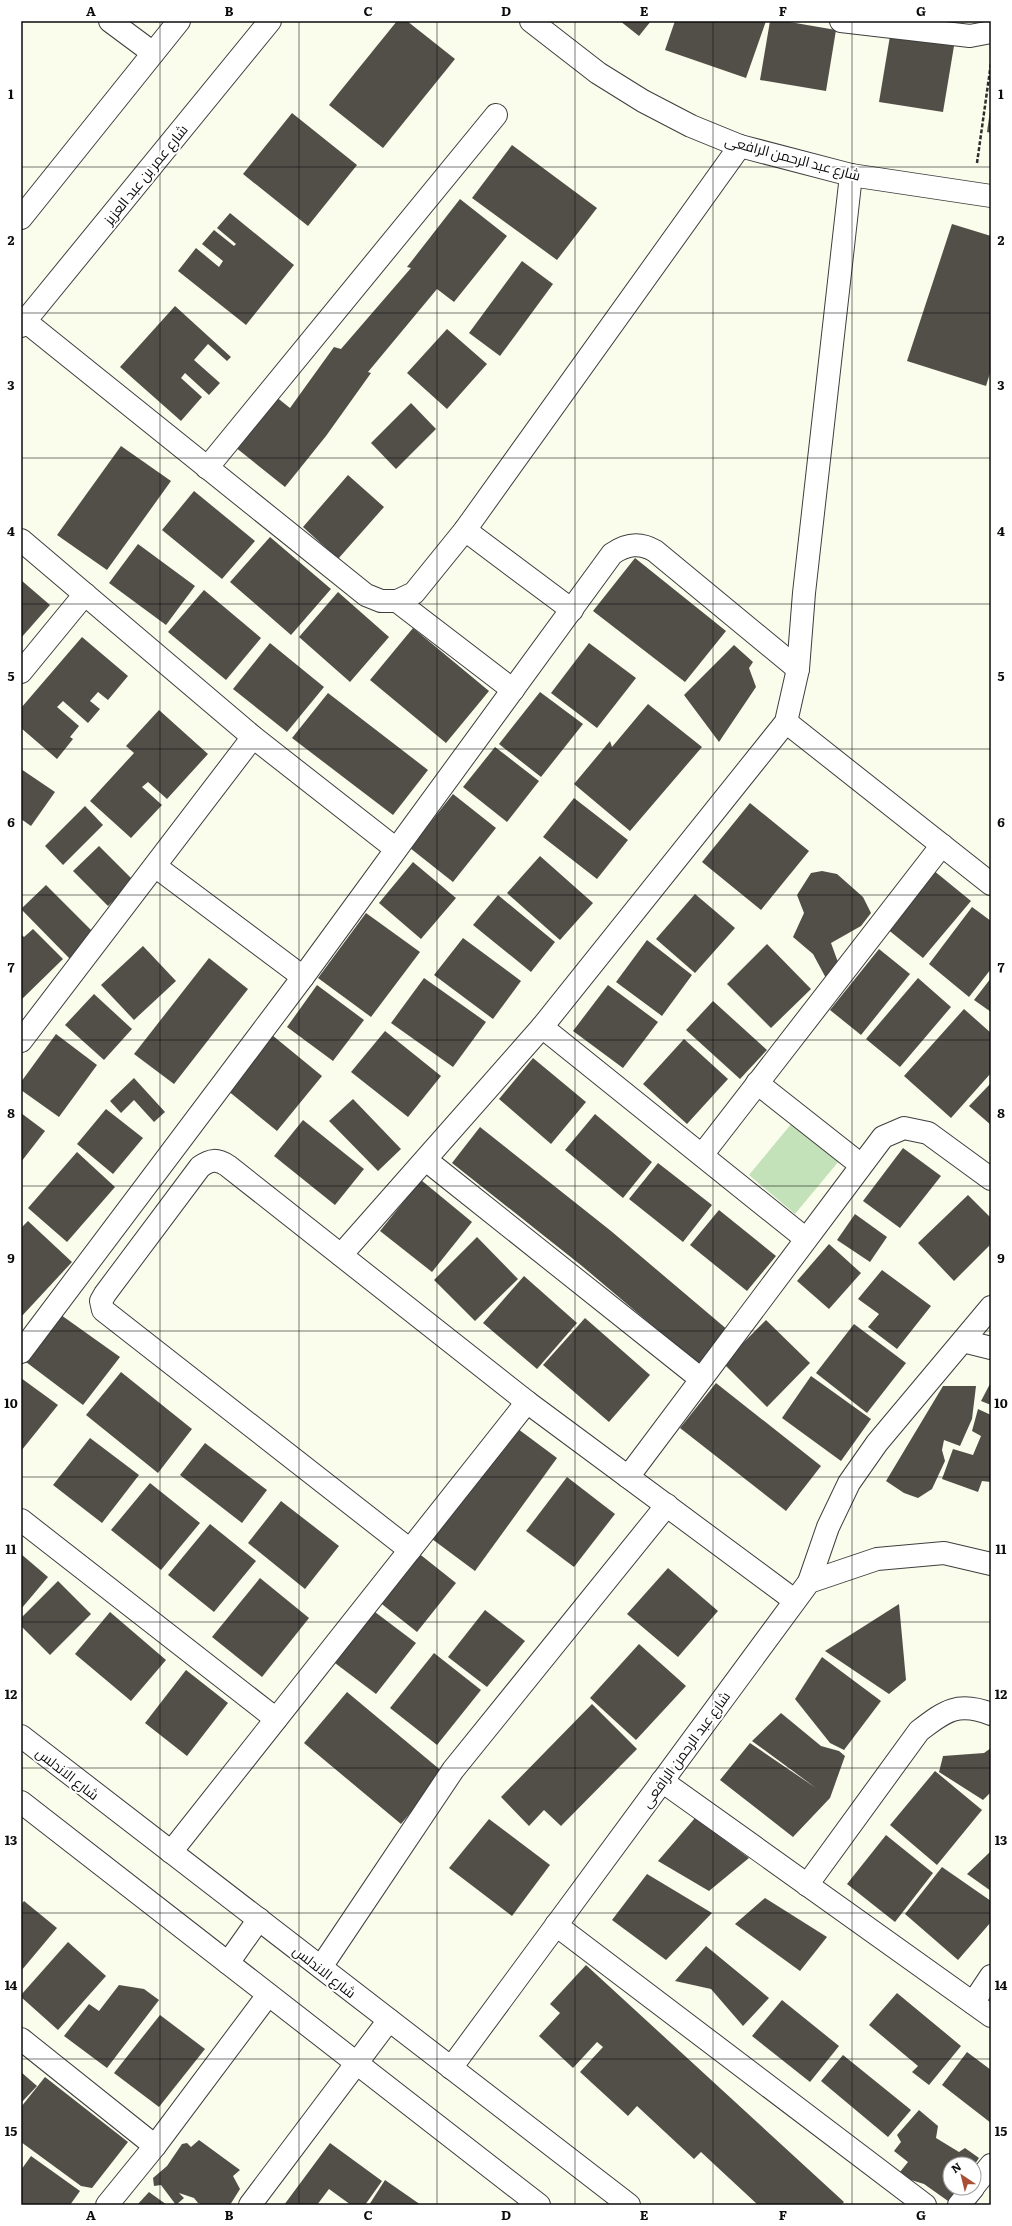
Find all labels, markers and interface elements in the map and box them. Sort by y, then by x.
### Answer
text: A [86,1,96,20]
text: B [225,1,234,20]
text: C [363,1,373,20]
text: D [501,1,511,20]
text: E [640,1,649,20]
text: F [779,1,787,20]
text: G [916,1,926,20]
text: 1 [8,84,14,103]
text: 1 [998,84,1004,103]
street label: شارع عمر بن عبد العزيز [98,120,192,229]
street label: شارع عبد الرحمن الرافعى [723,129,863,185]
text: 2 [8,230,15,249]
text: 2 [998,230,1005,249]
text: 3 [7,375,15,394]
text: 3 [997,375,1005,394]
text: 4 [7,521,15,540]
text: 4 [997,521,1005,540]
text: 5 [7,666,15,685]
text: 5 [997,666,1005,685]
text: 6 [7,812,15,831]
text: 6 [997,812,1005,831]
text: 7 [7,957,15,976]
text: 7 [997,957,1005,976]
text: 8 [7,1103,15,1122]
text: 8 [997,1103,1005,1122]
text: 9 [7,1248,15,1267]
text: 9 [997,1248,1005,1267]
text: 10 [4,1393,18,1412]
text: 10 [994,1393,1008,1412]
text: 11 [6,1539,17,1558]
text: 11 [996,1539,1007,1558]
text: 12 [5,1684,17,1703]
text: 12 [995,1684,1007,1703]
street label: شارع عبد الرحمن الرافعى [636,1687,734,1811]
street label: شارع الاندلس [32,1742,104,1804]
text: 13 [5,1830,17,1849]
text: 13 [995,1830,1007,1849]
street label: شارع الاندلس [289,1940,361,2002]
text: 14 [5,1975,18,1994]
text: 14 [995,1975,1008,1994]
text: 15 [5,2121,17,2140]
text: 15 [995,2121,1007,2140]
north arrow [942,2156,982,2196]
text: N [947,2158,964,2176]
text: A [86,2205,96,2224]
text: B [225,2205,234,2224]
text: C [363,2205,373,2224]
text: D [501,2205,511,2224]
text: E [640,2205,649,2224]
text: F [779,2205,787,2224]
text: G [916,2205,926,2224]

